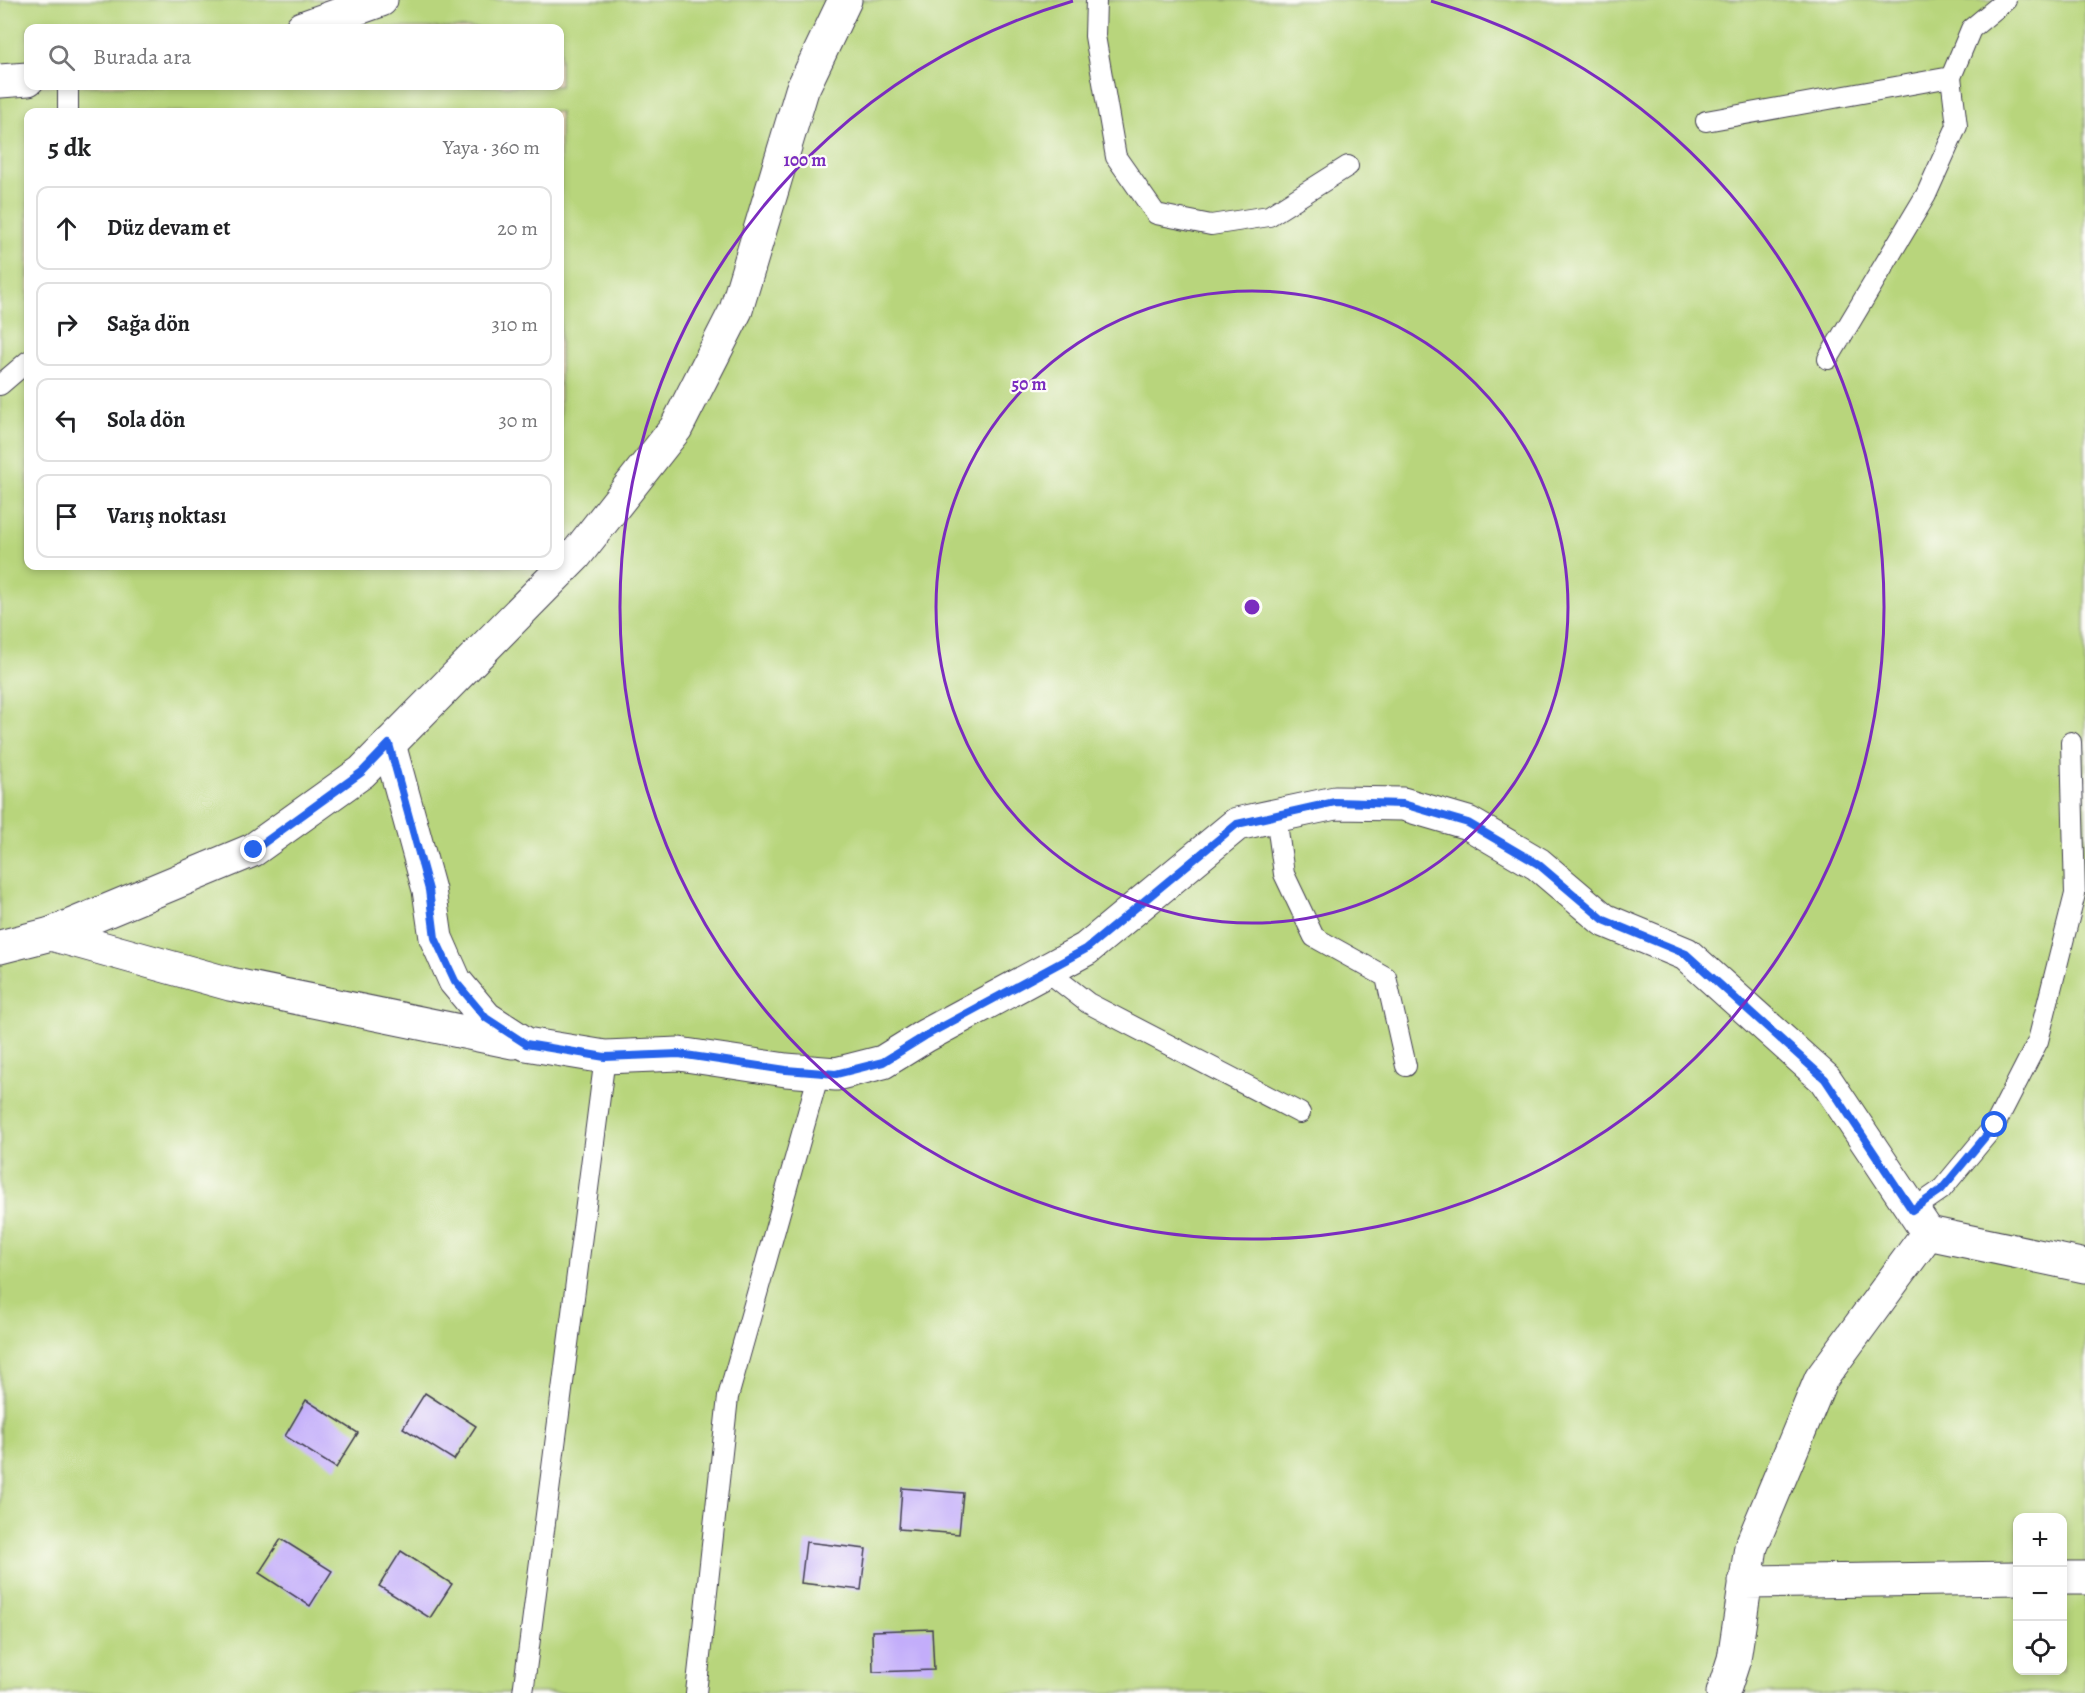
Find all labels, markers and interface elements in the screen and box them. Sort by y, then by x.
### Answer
search box [24,24,564,90]
icon: search [45,41,78,74]
text: Burada ara [93,42,192,72]
text: 5 dk [48,130,91,165]
text: Yaya · 360 m [443,134,540,161]
text: 100 m [784,148,826,172]
icon: ahead [50,212,83,245]
text: Düz devam et [107,213,230,243]
text: 20 m [497,215,538,242]
icon: right [50,308,83,341]
text: Sağa dön [107,309,190,339]
text: 310 m [492,311,538,338]
text: 50 m [1012,372,1046,396]
icon: left [50,404,83,437]
text: Sola dön [107,405,185,435]
text: 30 m [498,407,538,434]
icon: arrive [50,500,83,533]
text: Varış noktası [107,501,226,531]
centre of rings [1242,597,1262,617]
route end [240,836,266,862]
route start [1981,1111,2007,1137]
map controls [2013,1513,2067,1675]
button: + [2013,1513,2067,1567]
button: − [2013,1567,2067,1621]
button: locate [2013,1621,2067,1675]

